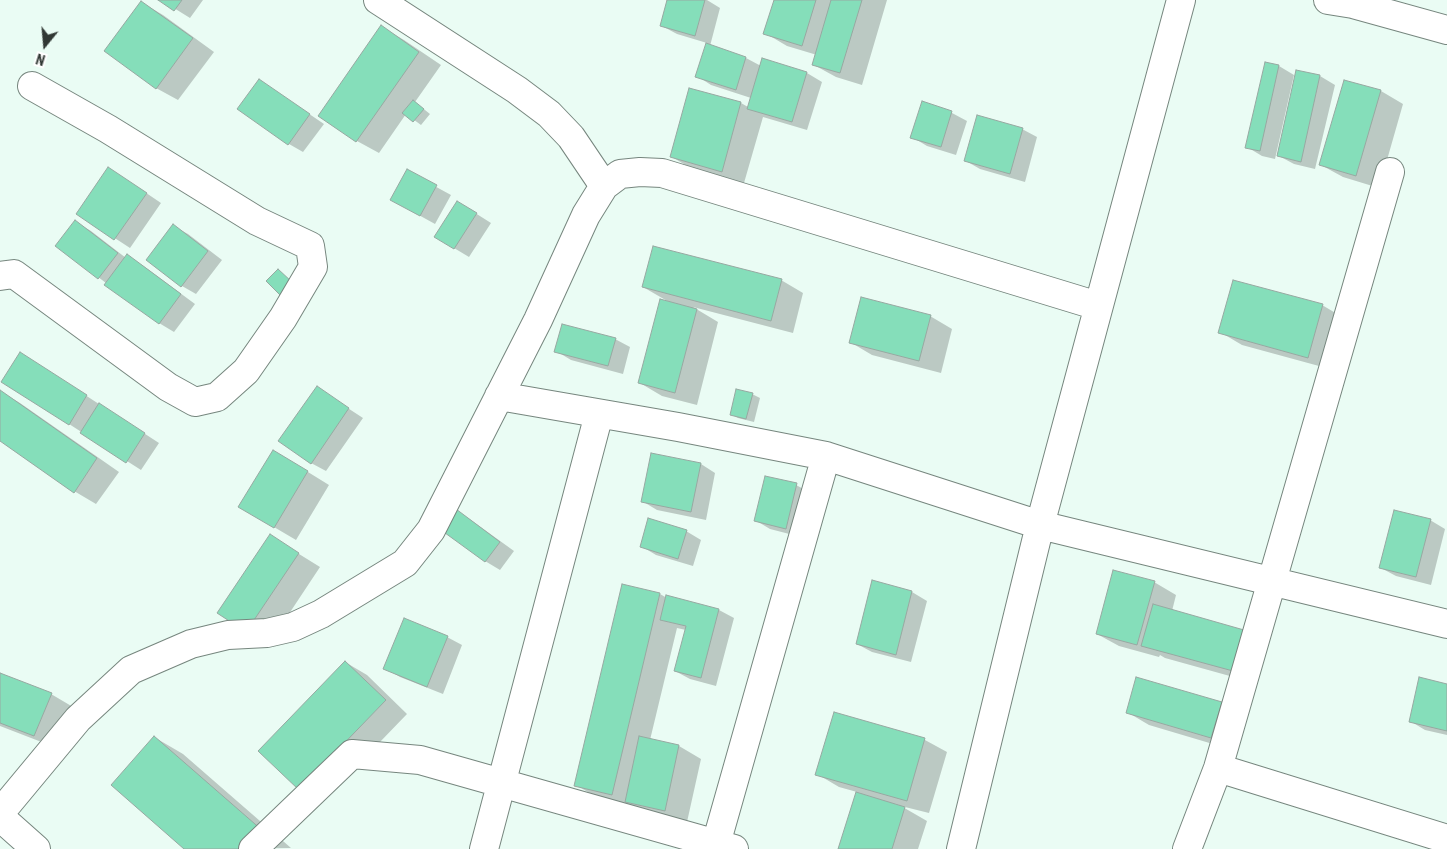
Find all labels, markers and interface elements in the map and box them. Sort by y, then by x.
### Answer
north arrow [20,20,70,70]
text: N [34,50,47,68]

